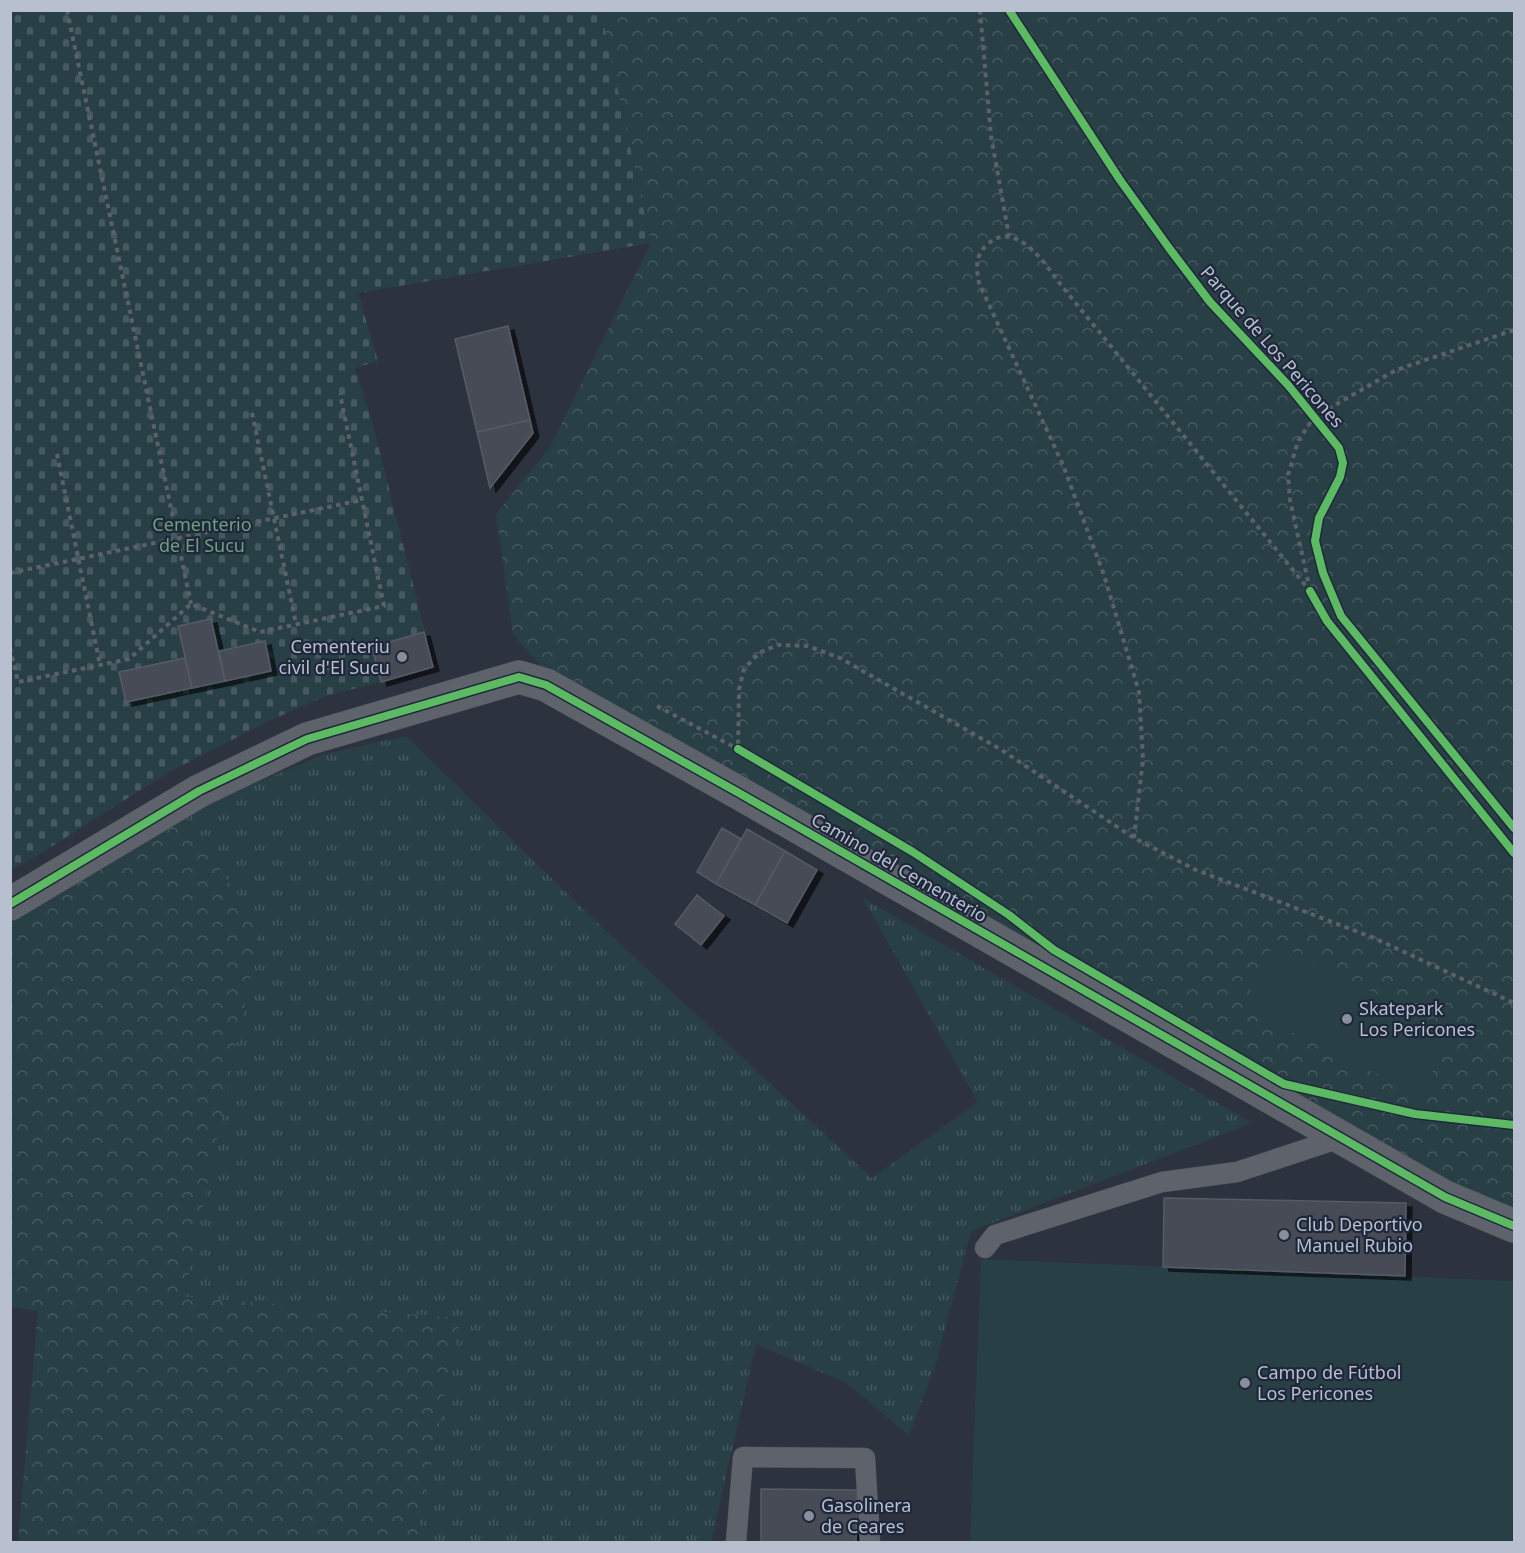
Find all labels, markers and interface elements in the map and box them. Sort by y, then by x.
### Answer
street label: Parque de Los Pericones [1196,260,1350,432]
park label: Cementerio de El Sucu [152,512,252,557]
place label: Cementeriu civil d'El Sucu [278,634,390,679]
marker: Cementeriu civil d'El Sucu [395,650,409,664]
street label: Camino del Cementerio [807,807,992,927]
place label: Skatepark Los Pericones [1359,996,1475,1041]
marker: Skatepark Los Pericones [1340,1012,1354,1026]
place label: Club Deportivo Manuel Rubio [1296,1212,1423,1257]
marker: Club Deportivo Manuel Rubio [1277,1228,1291,1242]
place label: Campo de Fútbol Los Pericones [1257,1360,1401,1405]
marker: Campo de Fútbol Los Pericones [1238,1376,1252,1390]
place label: Gasolinera de Ceares [821,1493,911,1538]
marker: Gasolinera de Ceares [802,1509,816,1523]

